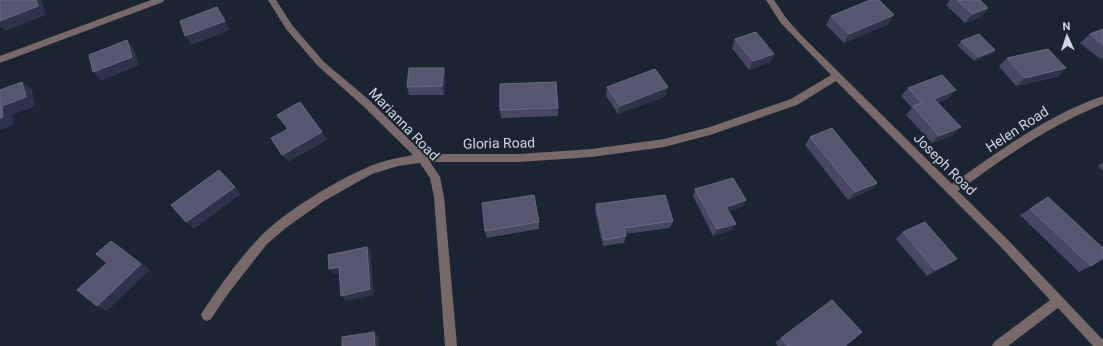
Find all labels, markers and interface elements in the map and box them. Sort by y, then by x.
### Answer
north arrow [1047,16,1087,56]
text: N [1062,20,1071,33]
street label: Marianna Road [365,85,443,163]
street label: Helen Road [983,103,1051,155]
street label: Joseph Road [911,130,979,198]
street label: Gloria Road [463,134,535,152]

